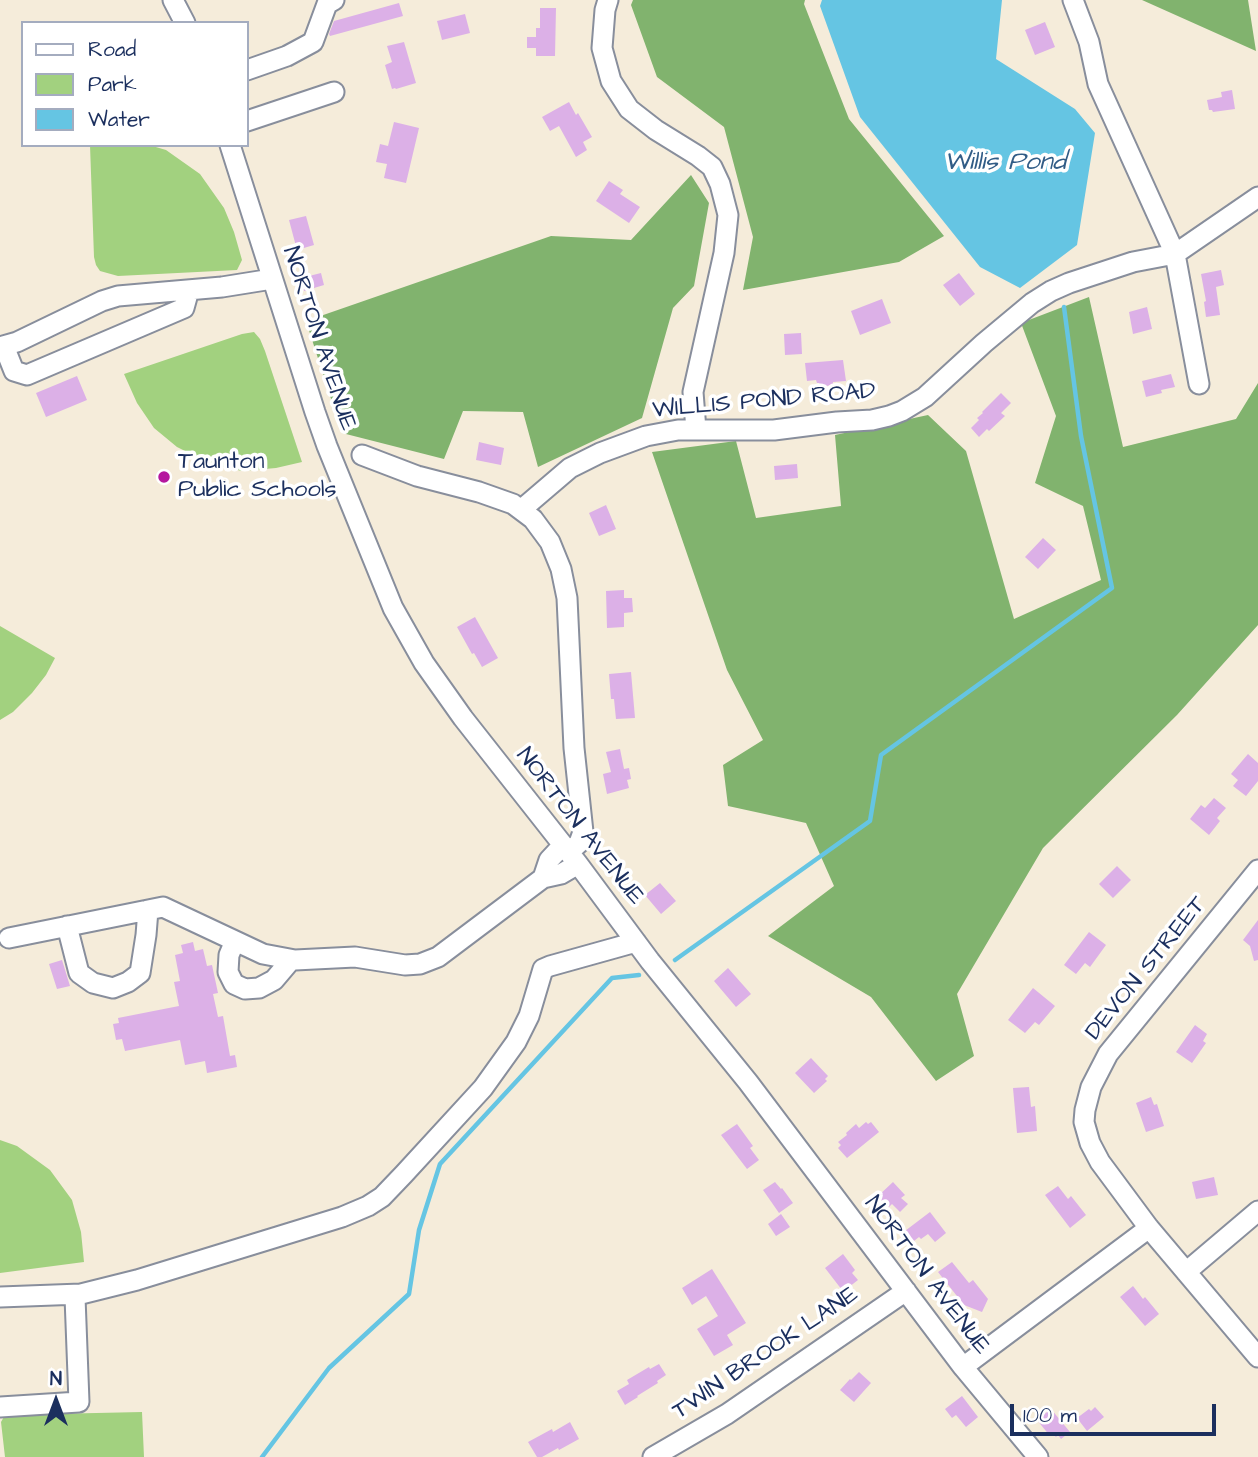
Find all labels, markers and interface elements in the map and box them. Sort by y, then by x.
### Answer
legend [21,21,248,147]
text: Road [88,35,136,64]
text: Park [88,70,137,99]
text: Water [88,105,150,134]
water label: Willis Pond [944,148,1066,180]
street label: NORTON AVENUE [275,244,361,434]
street label: WILLIS POND ROAD [651,378,877,426]
place label: Taunton Public Schools [178,449,336,505]
marker: Taunton Public Schools [156,469,172,485]
street label: NORTON AVENUE [509,743,649,911]
street label: DEVON STREET [1080,891,1214,1047]
street label: NORTON AVENUE [857,1191,995,1361]
street label: TWIN BROOK LANE [668,1281,864,1427]
north arrow [21,1366,91,1436]
text: N [50,1366,62,1393]
scale bar [1013,1390,1220,1434]
text: 100 m [1023,1401,1077,1430]

